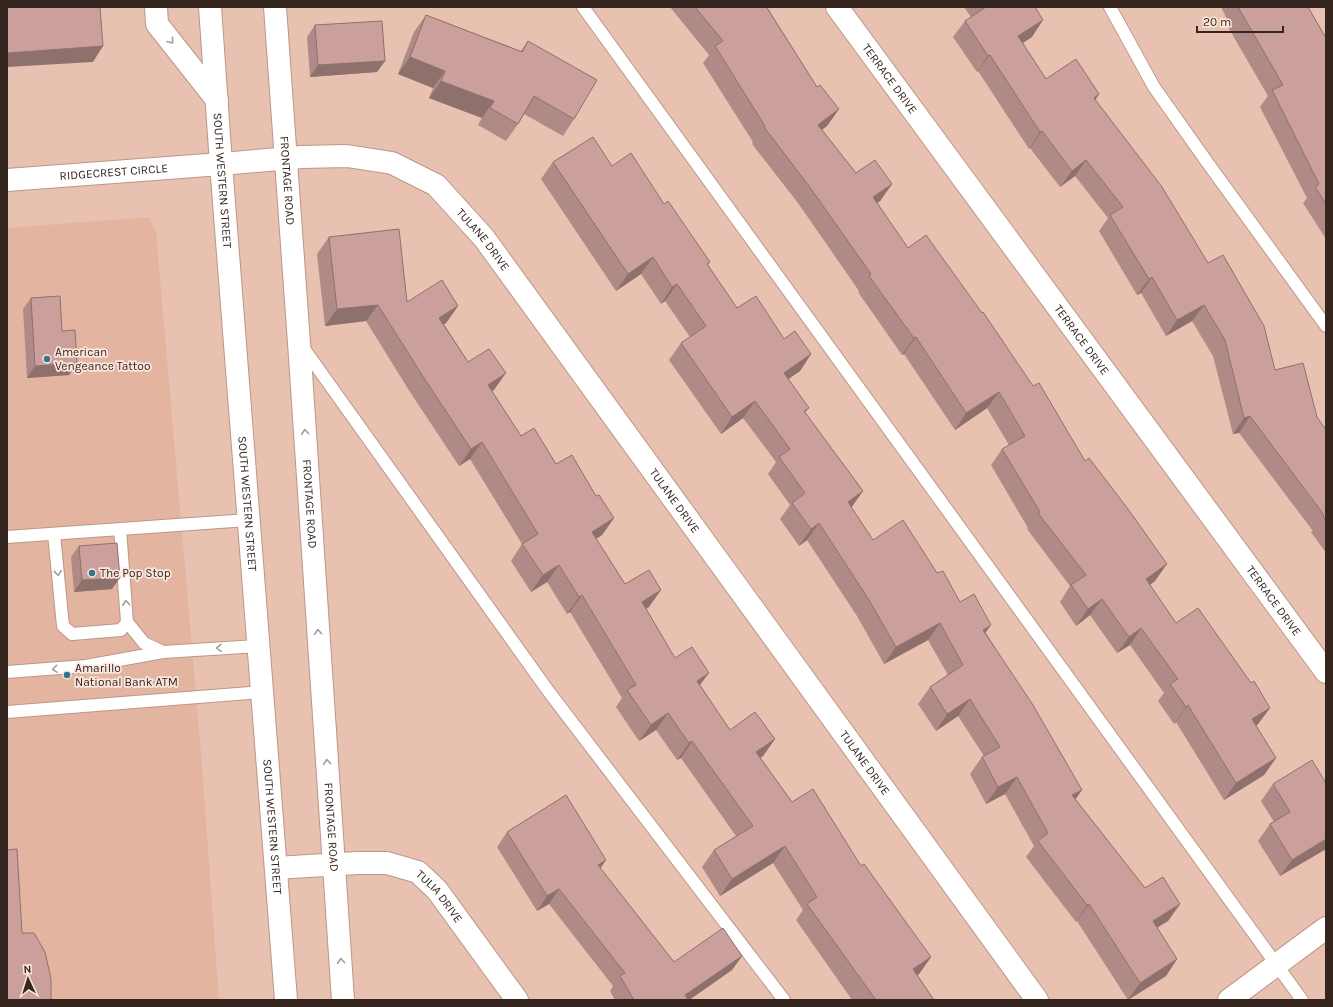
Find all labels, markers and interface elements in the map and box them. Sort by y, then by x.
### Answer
scale bar [1197,8,1283,34]
text: 20 m [1203,15,1231,29]
one-way arrow [166,37,173,44]
street label: TERRACE DRIVE [859,41,920,116]
street label: SOUTH WESTERN STREET [210,112,235,249]
street label: FRONTAGE ROAD [277,136,298,226]
street label: RIDGECREST CIRCLE [59,161,168,183]
street label: TULANE DRIVE [453,205,512,273]
street label: TERRACE DRIVE [1051,302,1112,378]
place label: American Vengeance Tattoo [55,345,150,373]
marker: American Vengeance Tattoo [42,354,52,364]
one-way arrow [301,429,310,435]
street label: SOUTH WESTERN STREET [235,435,260,572]
street label: FRONTAGE ROAD [300,459,320,549]
street label: TULANE DRIVE [646,466,703,536]
street label: TERRACE DRIVE [1243,563,1304,639]
place label: The Pop Stop [100,566,171,580]
marker: The Pop Stop [87,568,97,578]
one-way arrow [53,570,62,576]
one-way arrow [121,600,130,606]
one-way arrow [314,629,323,635]
one-way arrow [216,644,223,653]
place label: Amarillo National Bank ATM [75,661,178,689]
one-way arrow [52,664,58,673]
marker: Amarillo National Bank ATM [62,670,72,680]
street label: TULANE DRIVE [837,728,893,798]
street label: SOUTH WESTERN STREET [260,758,285,895]
one-way arrow [323,759,331,765]
street label: FRONTAGE ROAD [321,782,341,872]
street label: TULIA DRIVE [413,867,465,925]
one-way arrow [336,958,345,964]
north arrow [8,959,48,999]
text: N [23,963,32,976]

